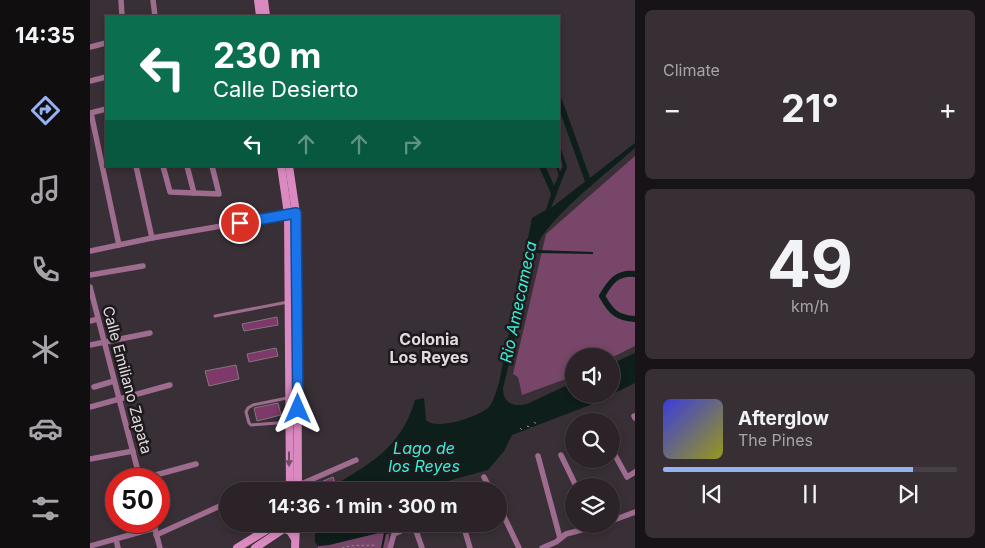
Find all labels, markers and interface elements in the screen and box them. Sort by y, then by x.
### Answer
text: 14:35 [15,22,75,48]
text: 230 m [213,34,321,76]
icon: left [130,35,195,100]
text: Climate [663,60,720,80]
text: Calle Desierto [213,76,358,102]
text: 21° [781,85,839,131]
text: − [663,92,682,126]
text: + [938,92,957,126]
icon: directions [28,93,63,128]
icon: left [239,130,267,158]
icon: ahead [292,130,320,158]
icon: ahead [345,130,373,158]
icon: right [398,130,426,158]
icon: music [28,172,63,207]
pin [219,202,261,244]
icon: arrive [226,209,254,237]
text: 49 [767,224,853,303]
water label: Rio Amecameca [495,239,541,365]
icon: phone [28,252,63,287]
text: km/h [791,296,829,316]
street label: Calle Emiliano Zapata [99,304,156,456]
district label: Colonia Los Reyes [390,329,469,367]
icon: climate [28,332,63,367]
map controls [565,348,620,533]
button: sound [565,348,620,403]
position arrow [271,382,323,434]
text: Afterglow [738,407,829,430]
icon: car [28,411,63,446]
button: search [565,413,620,468]
text: The Pines [738,430,813,450]
water label: Lago de los Reyes [388,438,460,476]
one-way arrow [285,452,293,468]
speed limit sign: 50 [105,468,170,533]
button: layers [565,478,620,533]
icon: previous [698,480,726,508]
icon: pause [796,480,824,508]
icon: next [894,480,922,508]
icon: filters [28,491,63,526]
text: 14:36 · 1 min · 300 m [268,495,458,518]

